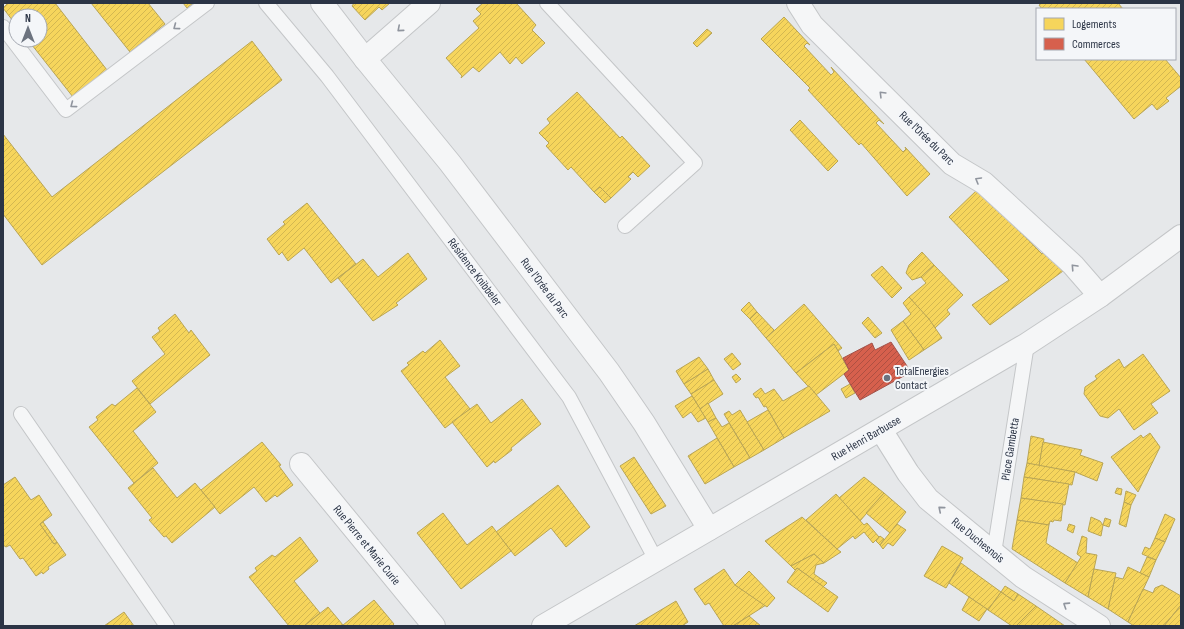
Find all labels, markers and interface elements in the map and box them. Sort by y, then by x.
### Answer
north arrow [8,8,48,48]
legend [1036,8,1176,60]
text: N [25,12,31,25]
text: Logements [1072,17,1116,32]
one-way arrow [173,22,180,29]
one-way arrow [397,24,404,31]
text: Commerces [1072,37,1120,52]
one-way arrow [879,91,886,99]
one-way arrow [70,101,77,108]
street label: Rue l'Orée du Parc [896,108,958,169]
one-way arrow [975,177,982,184]
street label: Résidence Knibbeler [444,235,505,310]
street label: Rue l'Orée du Parc [517,255,572,322]
one-way arrow [1072,264,1079,272]
place label: TotalEnergies Contact [895,364,949,393]
marker: TotalEnergies Contact [882,373,892,383]
street label: Rue Henri Barbusse [829,412,904,464]
street label: Place Gambetta [998,416,1023,482]
street label: Rue Pierre et Marie Curie [330,502,404,588]
one-way arrow [938,507,945,514]
street label: Rue Duchesnois [948,514,1007,566]
one-way arrow [1063,602,1070,610]

